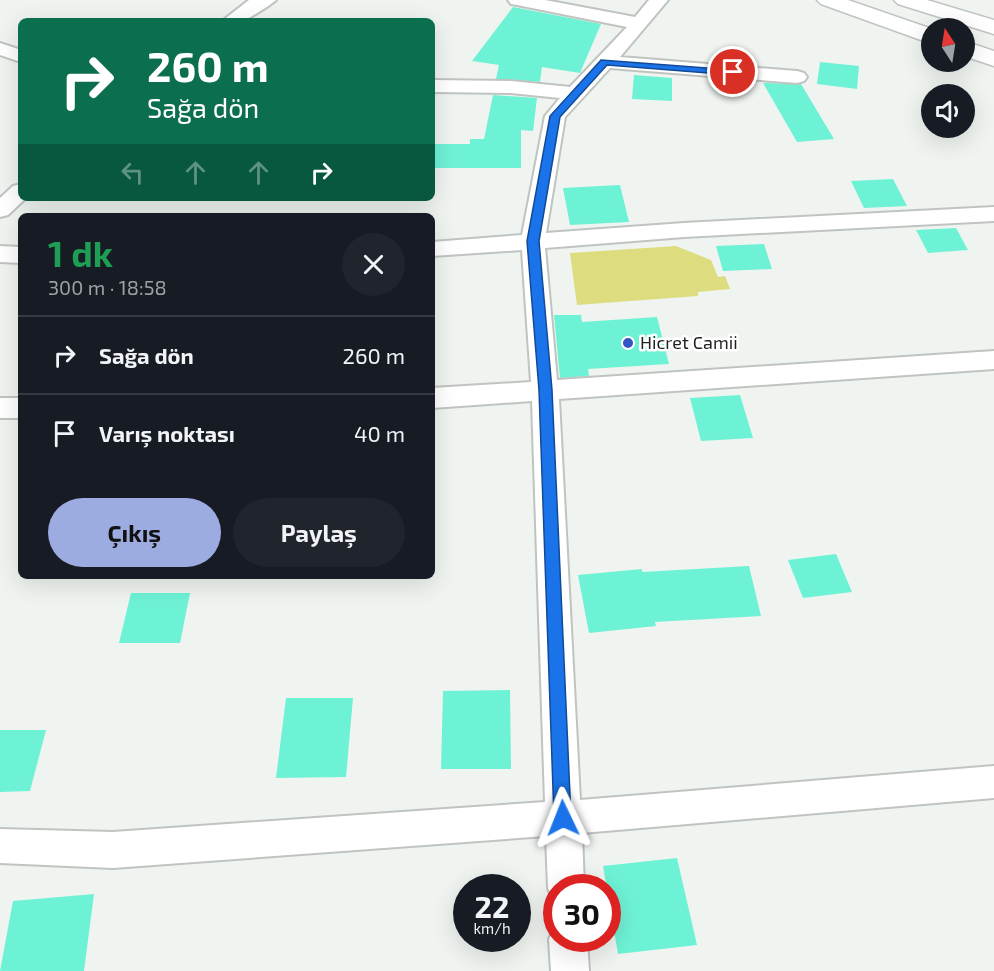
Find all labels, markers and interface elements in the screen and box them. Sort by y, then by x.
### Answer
north arrow [921,18,975,72]
map controls [921,18,975,138]
text: 260 m [147,40,269,90]
icon: right [48,42,126,120]
pin [707,46,758,97]
icon: arrive [716,55,749,88]
button: sound [921,84,975,138]
text: Sağa dön [147,91,259,123]
icon: left [116,156,149,189]
icon: ahead [179,156,212,189]
icon: ahead [242,156,275,189]
icon: right [305,156,338,189]
text: 1 dk [48,231,113,274]
button: close [342,233,405,296]
text: 300 m · 18:58 [48,275,167,299]
place label: Hicret Camii [640,331,738,353]
marker: Hicret Camii [621,336,635,350]
icon: right [48,339,81,372]
text: Sağa dön [99,342,194,368]
text: 260 m [343,342,405,368]
icon: arrive [48,417,81,450]
text: Varış noktası [99,420,235,446]
text: 40 m [354,420,405,446]
button: Çıkış [48,498,221,567]
button: Paylaş [233,498,405,567]
position arrow [531,786,595,850]
speed limit sign: 30 [543,874,621,952]
text: 22 [475,888,509,924]
text: km/h [473,919,511,937]

